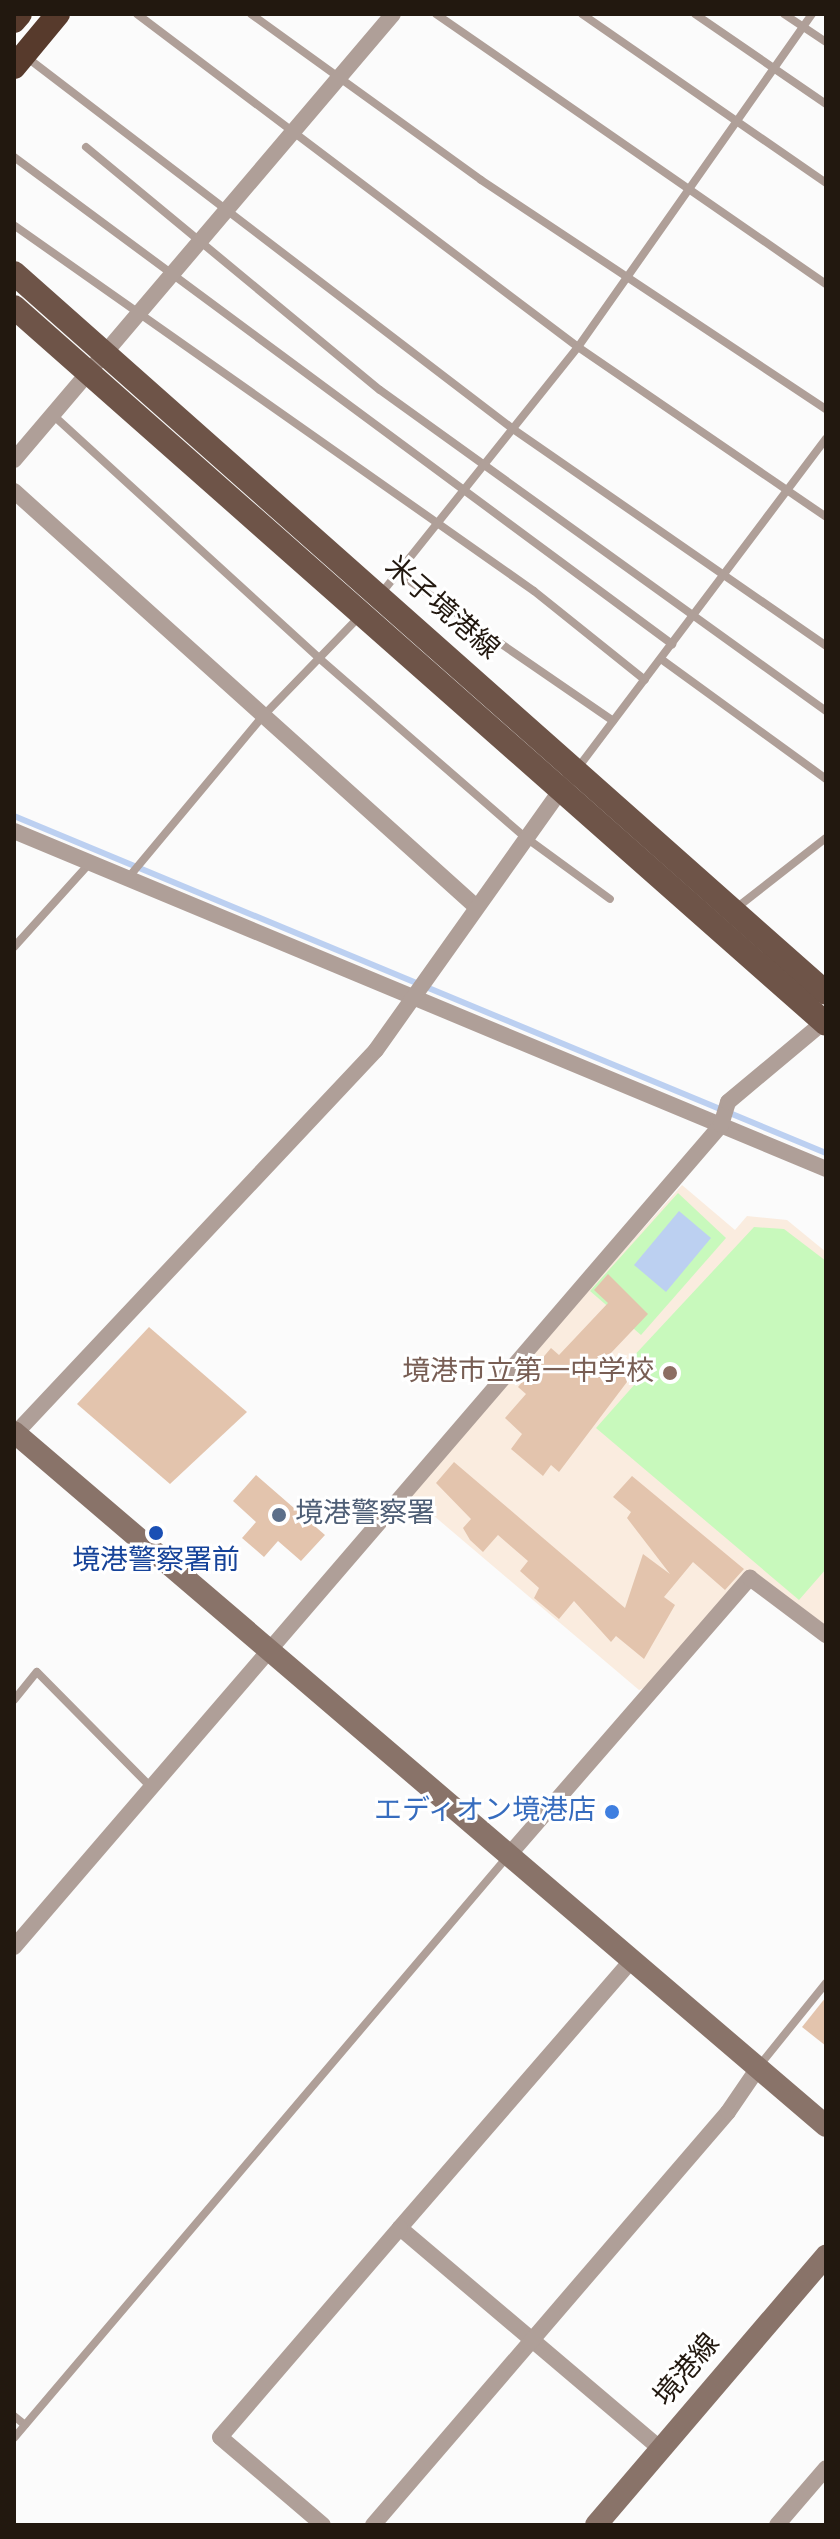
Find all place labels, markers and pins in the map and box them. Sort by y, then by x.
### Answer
place label: 境港市立第一中学校 [402,1356,654,1390]
marker: 境港市立第一中学校 [661,1364,679,1382]
place label: 境港警察署 [295,1498,435,1532]
marker: 境港警察署 [270,1506,288,1524]
marker: 境港警察署前 [147,1524,165,1542]
place label: 境港警察署前 [72,1545,240,1579]
place label: エディオン境港店 [372,1795,596,1829]
marker: エディオン境港店 [603,1803,621,1821]

